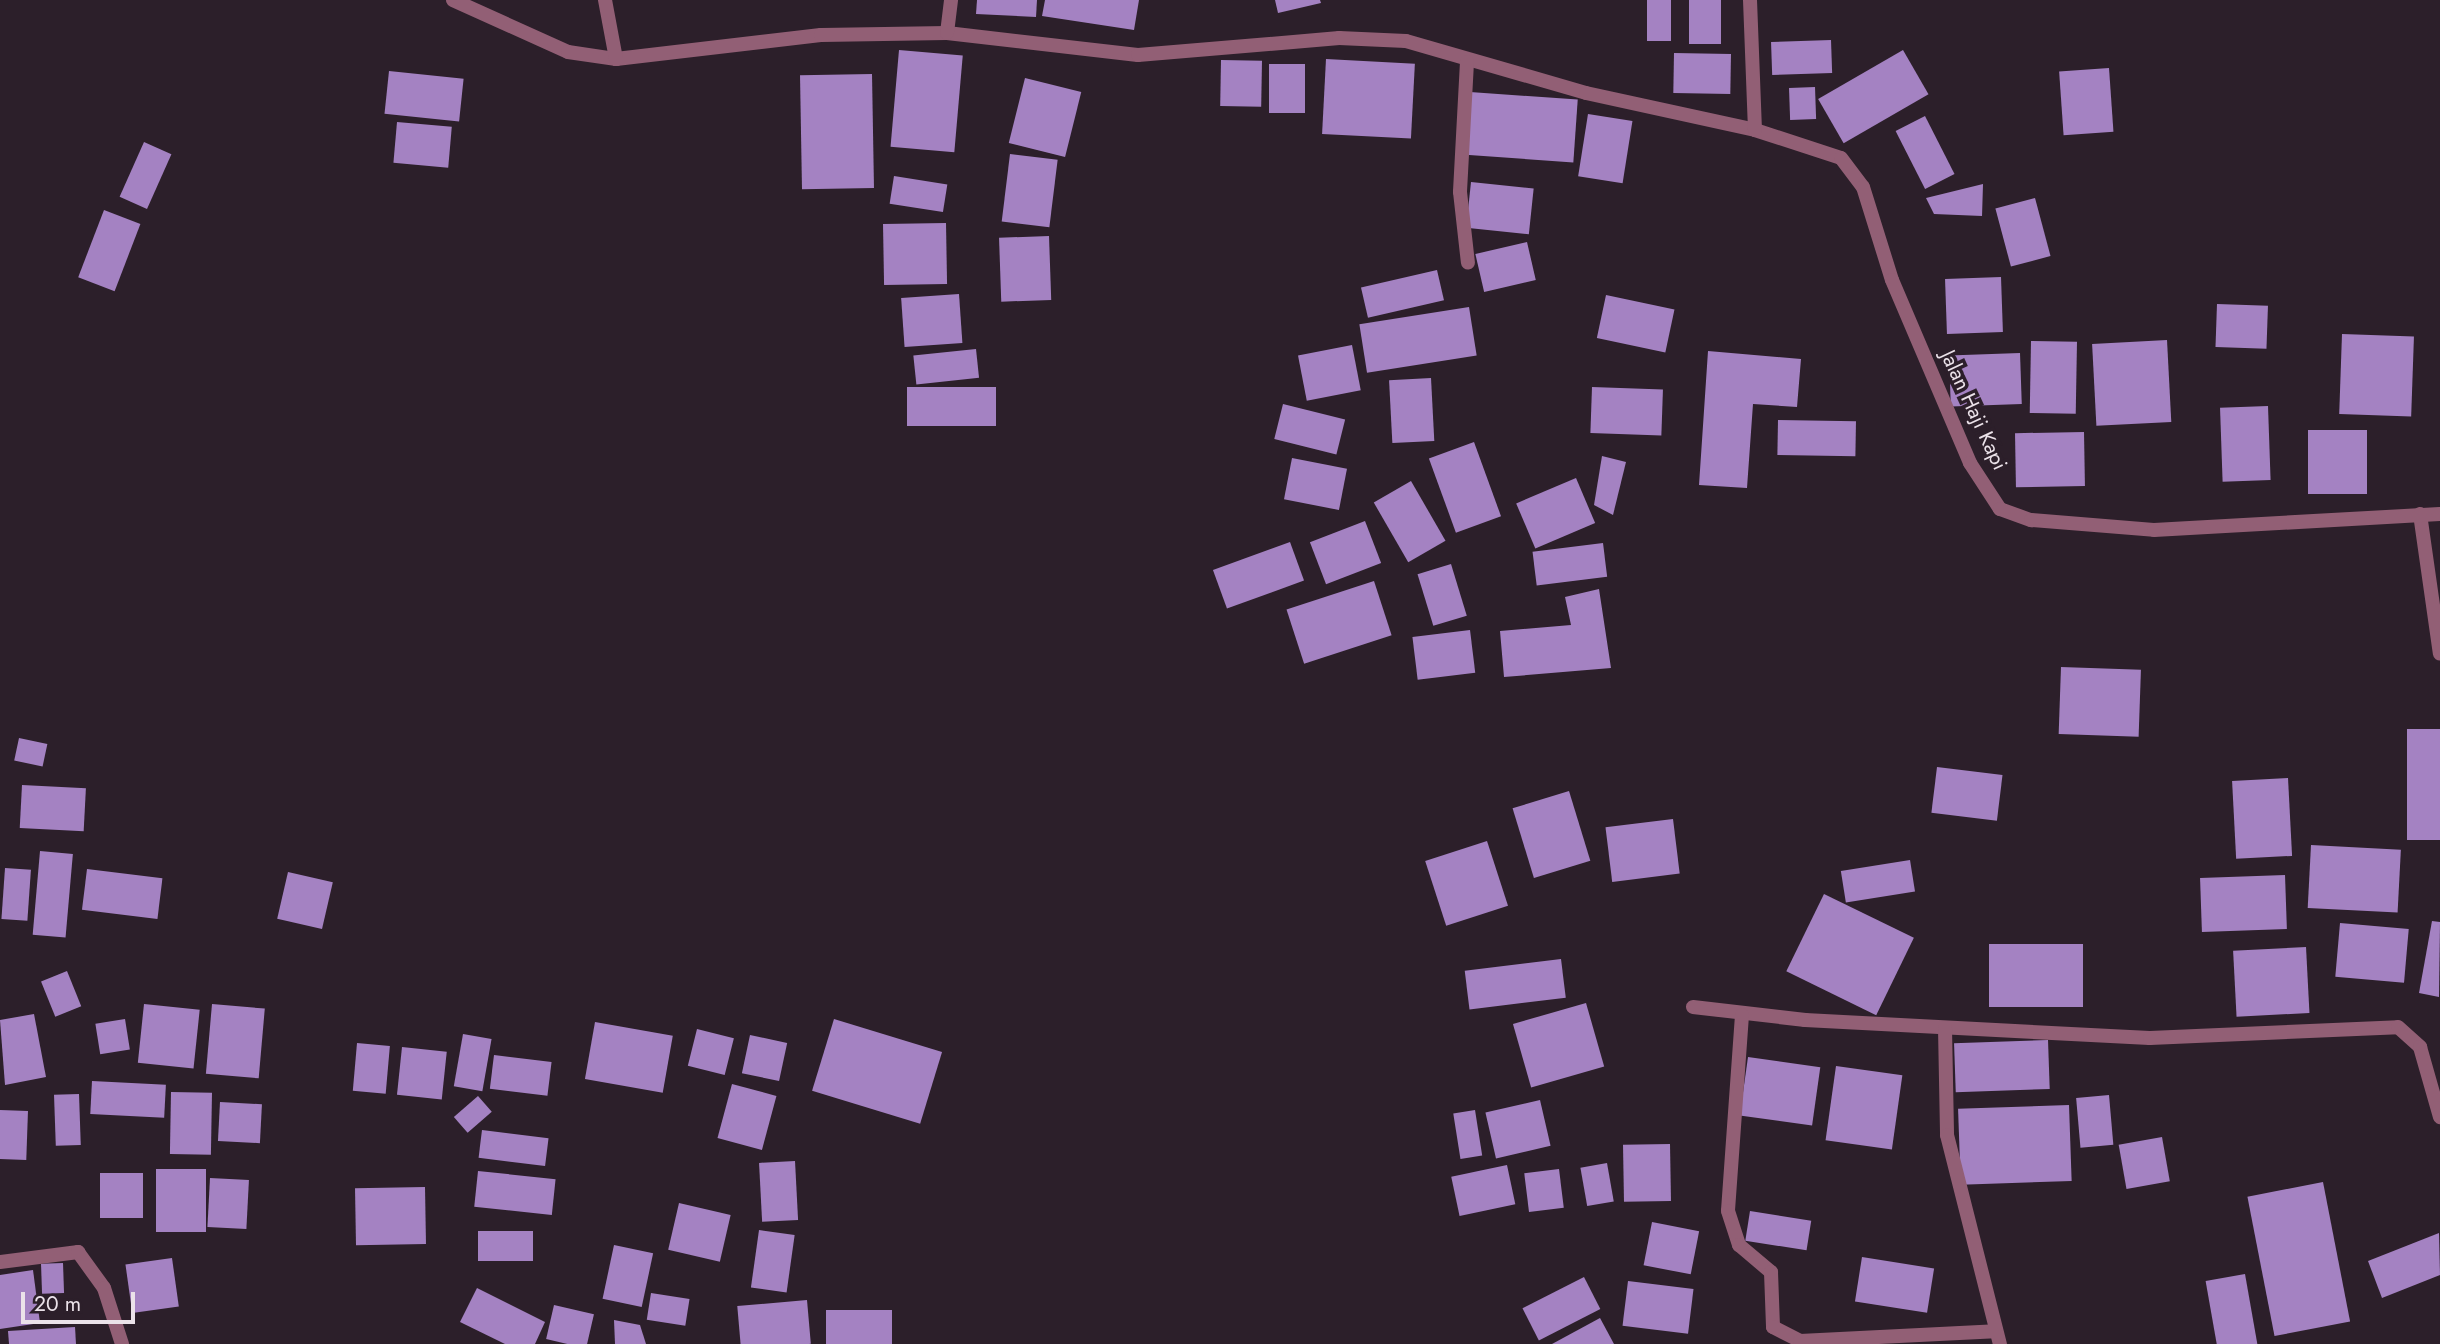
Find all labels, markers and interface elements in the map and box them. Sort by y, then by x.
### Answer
street label: Jalan Haji Kapi [1935,346,2013,474]
scale bar [24,1278,138,1322]
text: 20 m [34,1289,81,1319]

